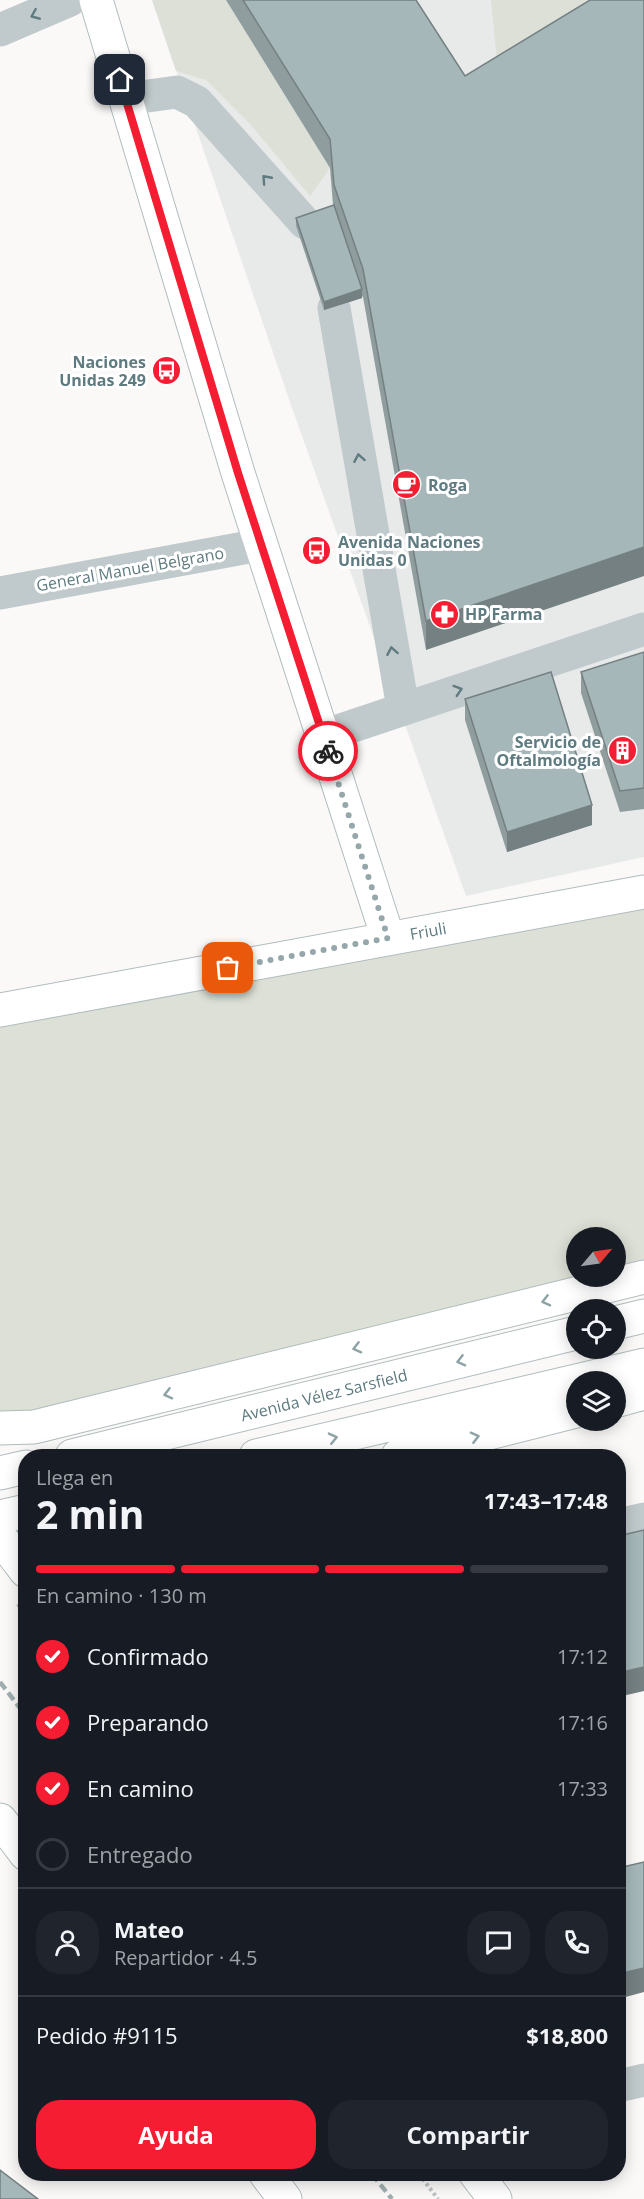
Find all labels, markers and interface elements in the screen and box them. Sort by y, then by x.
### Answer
one-way arrow [30,8,41,20]
pin [94,54,145,105]
icon: home [103,63,136,96]
one-way arrow [262,175,273,186]
place label: Naciones Unidas 249 [59,351,146,391]
bus stop icon: Naciones Unidas 249 [151,355,183,387]
one-way arrow [353,454,366,464]
cafe icon: Roga [391,469,423,501]
place label: Roga [428,474,467,496]
place label: Avenida Naciones Unidas 0 [338,531,481,571]
bus stop icon: Avenida Naciones Unidas 0 [301,535,333,567]
street label: General Manuel Belgrano [35,542,225,596]
pharmacy icon: HP Farma [428,598,460,630]
place label: HP Farma [465,603,543,625]
one-way arrow [386,646,398,655]
one-way arrow [452,685,463,697]
courier [298,721,358,781]
place label: Servicio de Oftalmología [497,731,601,771]
icon: bike [312,735,345,768]
building icon: Servicio de Oftalmología [606,735,638,767]
street label: Friuli [408,917,448,945]
pin [202,942,253,993]
icon: bag [211,951,244,984]
north arrow [566,1227,626,1287]
map controls [566,1227,626,1431]
one-way arrow [542,1293,552,1306]
button: locate [566,1299,626,1359]
one-way arrow [352,1340,362,1353]
one-way arrow [456,1353,466,1366]
street label: Avenida Vélez Sarsfield [238,1364,410,1426]
button: layers [566,1371,626,1431]
one-way arrow [163,1387,173,1400]
one-way arrow [470,1431,480,1444]
one-way arrow [328,1433,338,1446]
text: Llega en [36,1464,113,1491]
text: 17:43–17:48 [484,1485,608,1515]
text: 2 min [36,1487,144,1540]
text: En camino · 130 m [36,1582,207,1609]
icon: check [36,1640,69,1673]
text: Confirmado [87,1641,209,1671]
text: 17:12 [557,1643,608,1670]
icon: check [36,1706,69,1739]
text: Preparando [87,1707,209,1737]
text: 17:16 [557,1709,608,1736]
icon: check [36,1772,69,1805]
text: En camino [87,1773,194,1803]
text: 17:33 [557,1775,608,1802]
text: Entregado [87,1839,193,1869]
button: person [36,1911,99,1974]
button: chat [467,1911,530,1974]
button: phone [545,1911,608,1974]
text: Mateo [114,1914,184,1944]
text: Repartidor · 4.5 [114,1944,258,1971]
text: Pedido #9115 [36,2020,178,2050]
text: $18,800 [526,2020,608,2050]
button: Ayuda [36,2100,316,2169]
button: Compartir [328,2100,608,2169]

